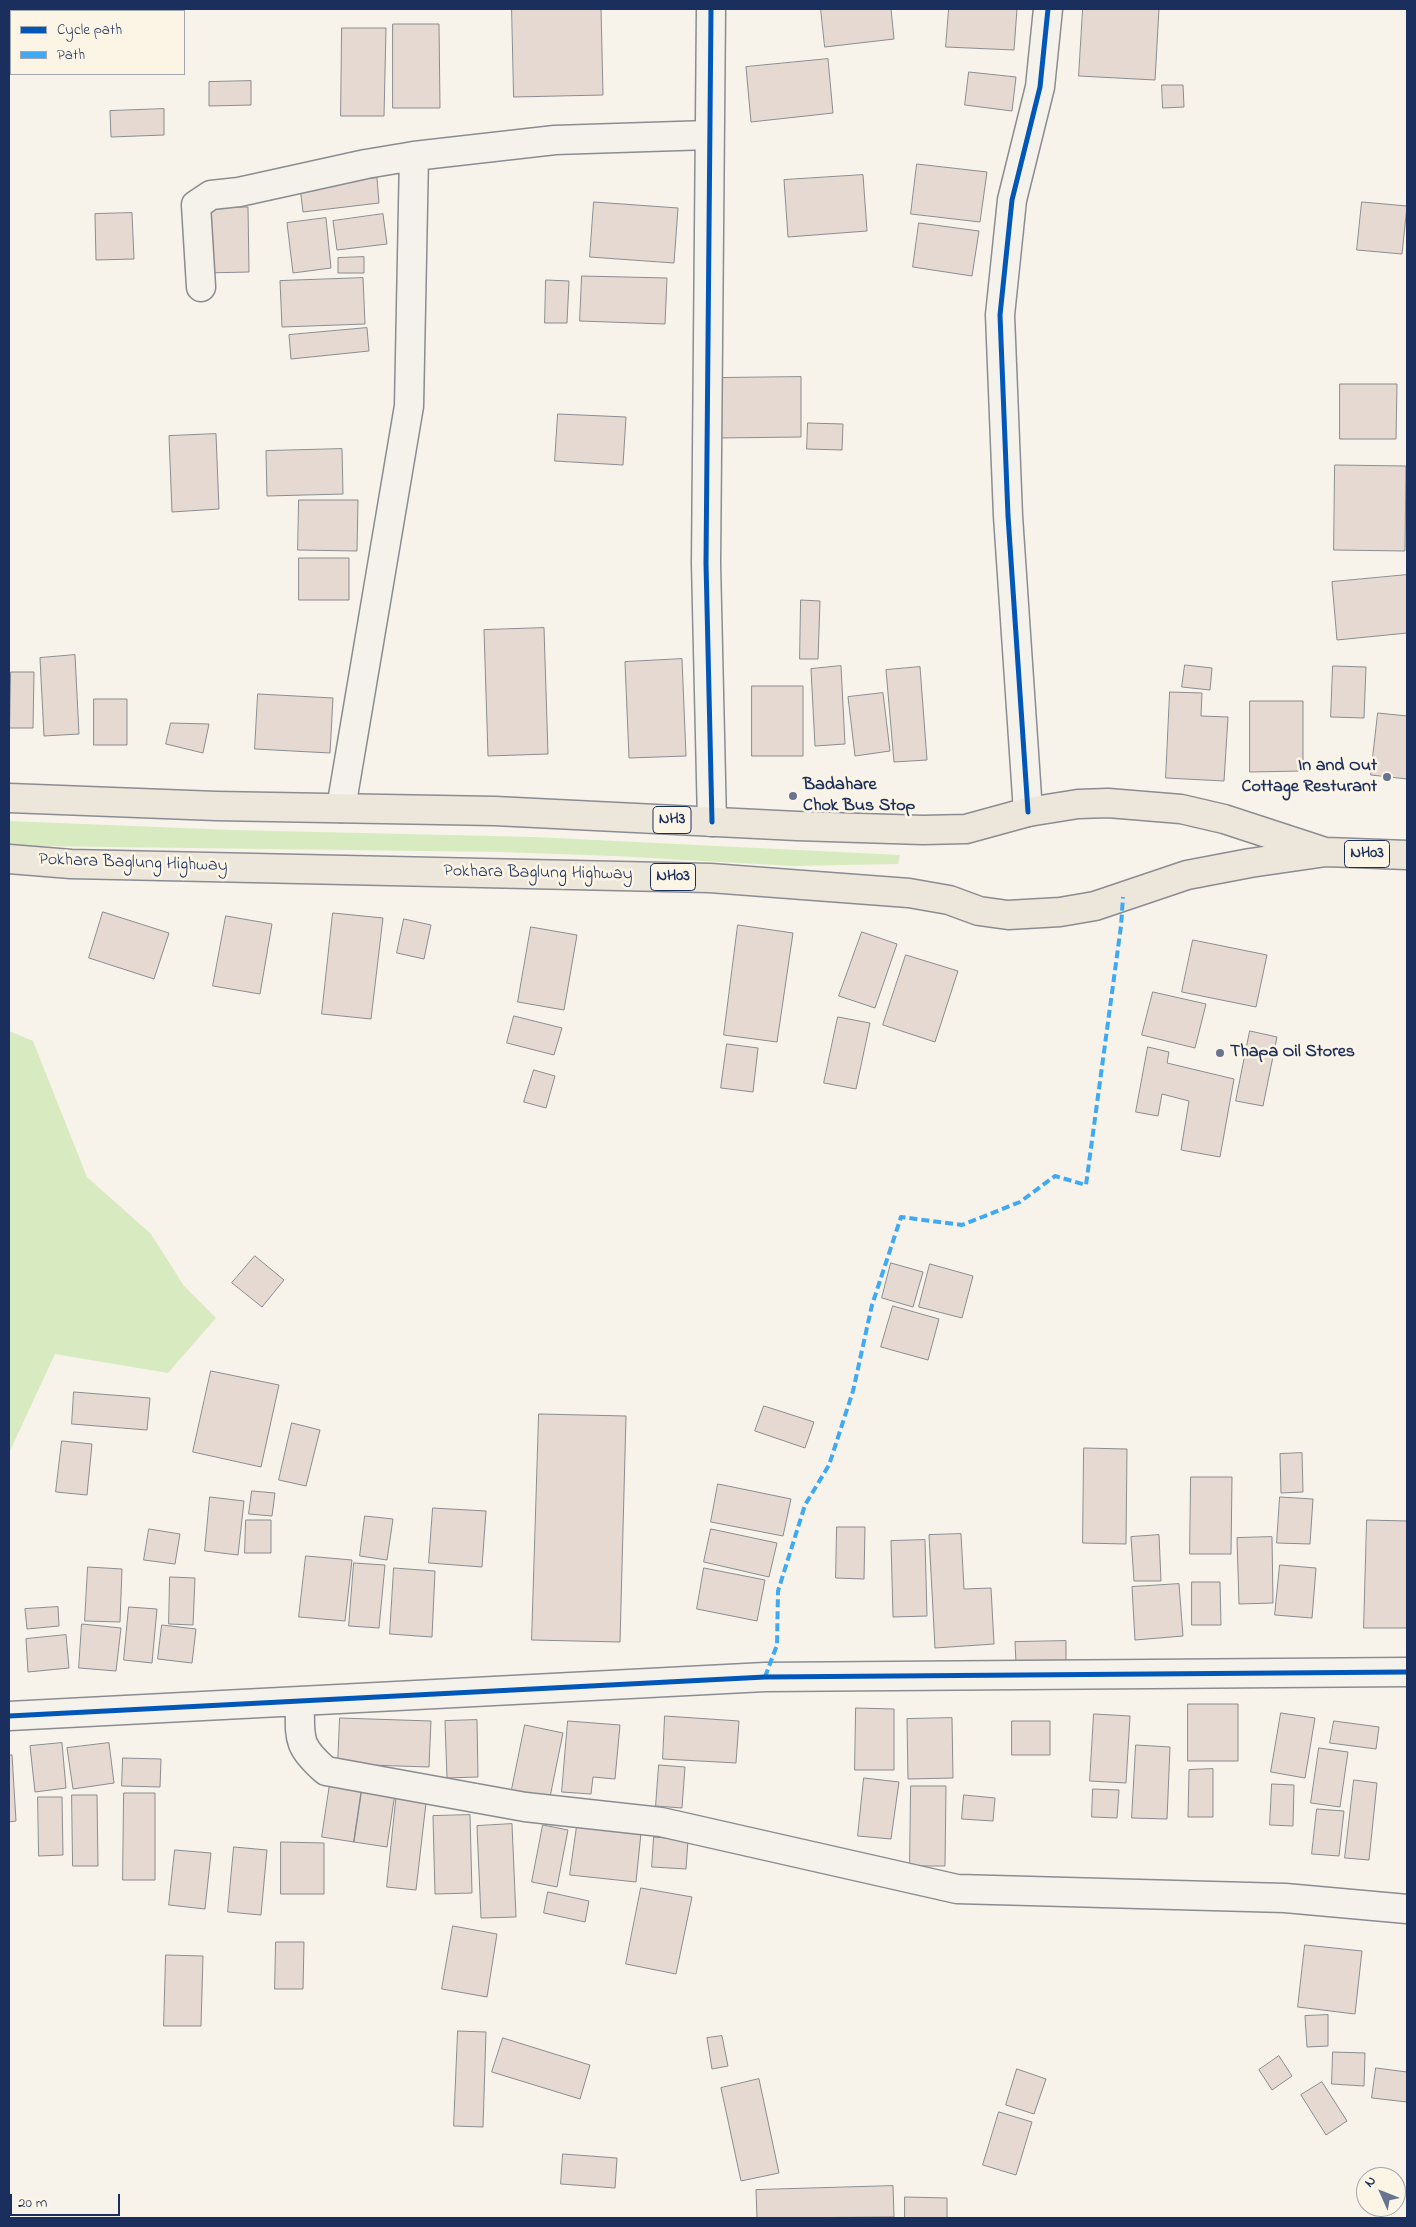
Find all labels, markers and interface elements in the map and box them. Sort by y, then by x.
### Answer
legend [10,10,185,75]
text: Cycle path [57,19,122,41]
text: Path [57,44,85,66]
place label: In and Out Cottage Resturant [1242,756,1377,799]
marker: In and Out Cottage Resturant [1381,771,1393,783]
place label: Badahare Chok Bus Stop [803,775,915,818]
marker: Badahare Chok Bus Stop [787,790,799,802]
road number: NH3 [653,806,691,834]
road number: NH03 [1344,841,1390,868]
street label: Pokhara Baglung Highway [38,850,228,878]
street label: Pokhara Baglung Highway [443,862,633,886]
road number: NH03 [650,864,696,890]
place label: Thapa Oil Stores [1230,1042,1355,1064]
marker: Thapa Oil Stores [1214,1047,1226,1059]
north arrow [1356,2167,1406,2217]
text: N [1360,2171,1381,2193]
scale bar [12,2184,122,2216]
text: 20 m [18,2192,47,2214]

